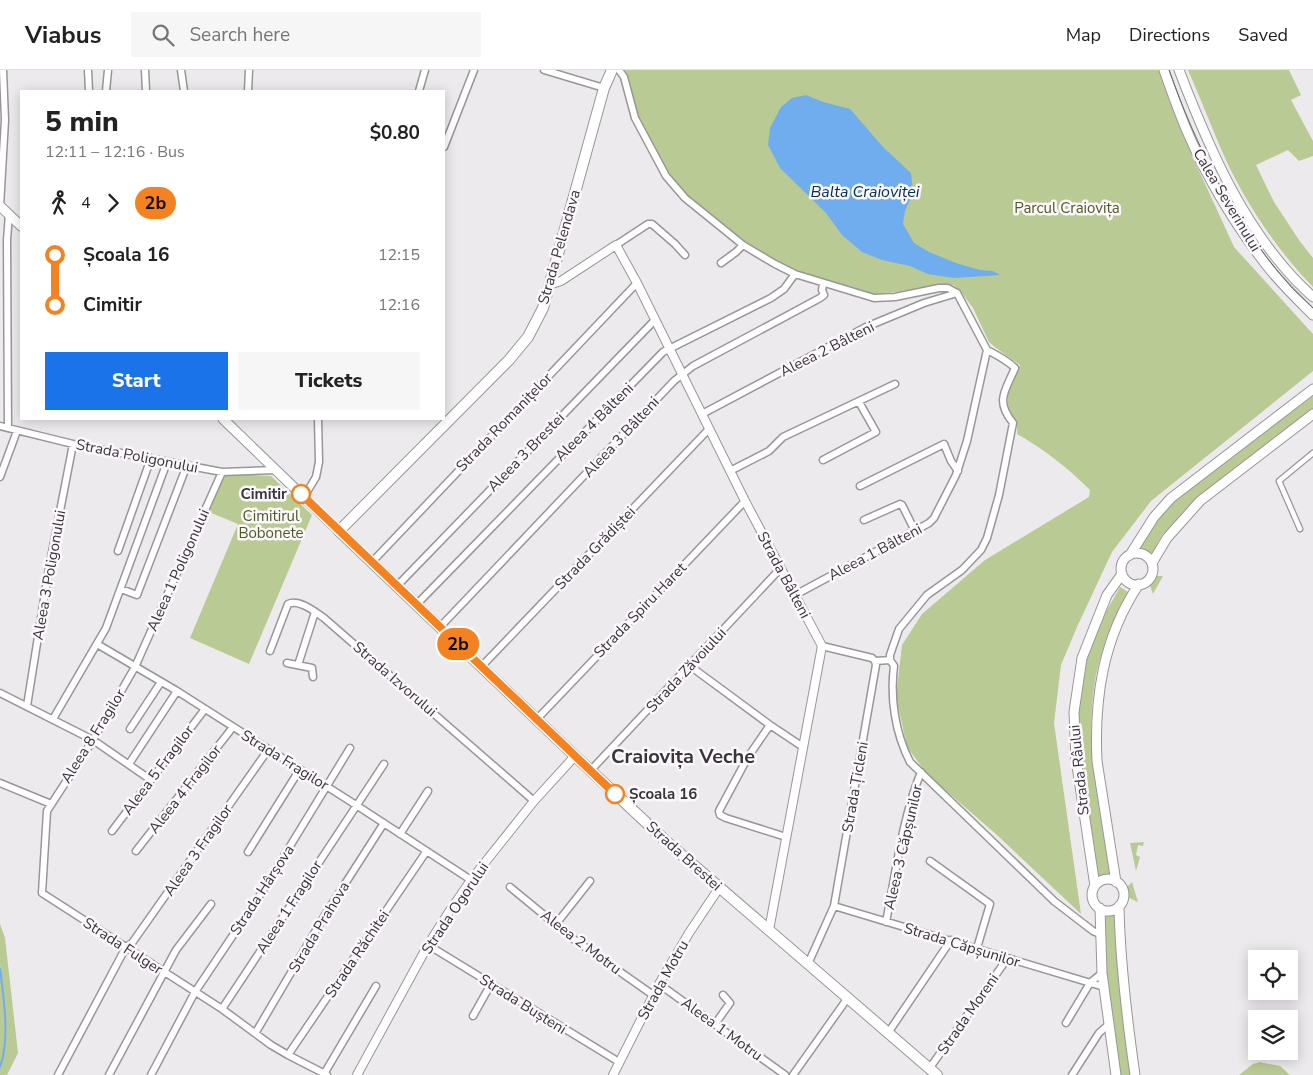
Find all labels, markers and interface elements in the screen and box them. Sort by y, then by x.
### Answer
search box [131,12,481,57]
text: Viabus [25,19,101,51]
icon: search [149,21,177,49]
text: Search here [189,22,290,48]
text: Map [1066,23,1101,47]
text: Directions [1129,23,1210,47]
text: Saved [1238,23,1288,47]
text: 5 min [45,103,119,141]
text: $0.80 [370,120,420,146]
text: 12:11 – 12:16 · Bus [45,141,185,163]
street label: Calea Severinului [1188,145,1266,255]
water label: Balta Craioviței [810,181,920,203]
street label: Strada Pelendava [533,187,585,307]
icon: walk [45,189,73,217]
icon: forward [99,189,127,217]
text: 2b [145,191,166,215]
text: 4 [81,192,91,214]
park label: Parcul Craiovița [1014,198,1120,218]
text: Școala 16 [83,242,170,268]
text: 12:15 [378,244,420,266]
text: Cimitir [83,292,142,318]
text: 12:16 [378,294,420,316]
street label: Aleea 2 Bâlteni [776,317,878,381]
button: Start [45,352,228,410]
button: Tickets [238,352,420,410]
street label: Strada Romanițelor [451,368,557,476]
street label: Aleea 4 Bâlteni [550,378,638,466]
street label: Aleea 3 Bâlteni [578,392,664,482]
street label: Aleea 3 Brestei [483,408,569,496]
street label: Strada Poligonului [74,434,200,478]
place label: Cimitir [241,484,287,504]
marker: Cimitir [291,484,311,504]
street label: Strada Grădiștei [550,502,640,594]
street label: Aleea 1 Poligonului [142,506,214,634]
park label: Cimitirul Bobonete [238,506,304,543]
street label: Aleea 3 Poligonului [28,508,70,642]
street label: Aleea 1 Bâlteni [825,519,925,585]
street label: Strada Bâlteni [753,528,815,622]
street label: Strada Spiru Haret [589,557,691,662]
street label: Strada Zăvoiului [642,623,730,717]
line badge: 2b [436,628,480,660]
text: 2b [447,632,469,656]
street label: Strada Izvorului [349,637,441,721]
street label: Aleea 8 Fragilor [56,685,130,787]
street label: Aleea 5 Fragilor [118,721,199,819]
street label: Strada Râului [1064,724,1094,816]
street label: Strada Fragilor [237,725,333,795]
street label: Aleea 4 Fragilor [144,740,226,838]
street label: Strada Țicleni [837,740,873,834]
district label: Craiovița Veche [611,743,755,770]
street label: Aleea 3 Căpșunilor [879,782,927,912]
marker: Școala 16 [605,784,625,804]
place label: Școala 16 [629,784,697,804]
street label: Aleea 3 Fragilor [159,800,237,900]
street label: Strada Brestei [642,817,726,895]
street label: Strada Hârșova [225,841,299,939]
street label: Aleea 1 Fragilor [251,856,327,958]
street label: Strada Ogorului [417,858,493,958]
street label: Strada Prahova [284,878,354,976]
street label: Aleea 2 Motru [537,905,625,979]
street label: Strada Răchitei [320,906,394,1002]
street label: Strada Fulger [79,913,167,980]
street label: Strada Căpșunilor [901,918,1023,972]
street label: Strada Motru [633,937,693,1023]
map controls [1248,950,1298,1060]
button: locate [1248,950,1298,1000]
street label: Strada Bușteni [476,969,570,1039]
street label: Strada Moreni [933,969,1003,1059]
street label: Aleea 1 Motru [677,993,767,1065]
button: layers [1248,1010,1298,1060]

